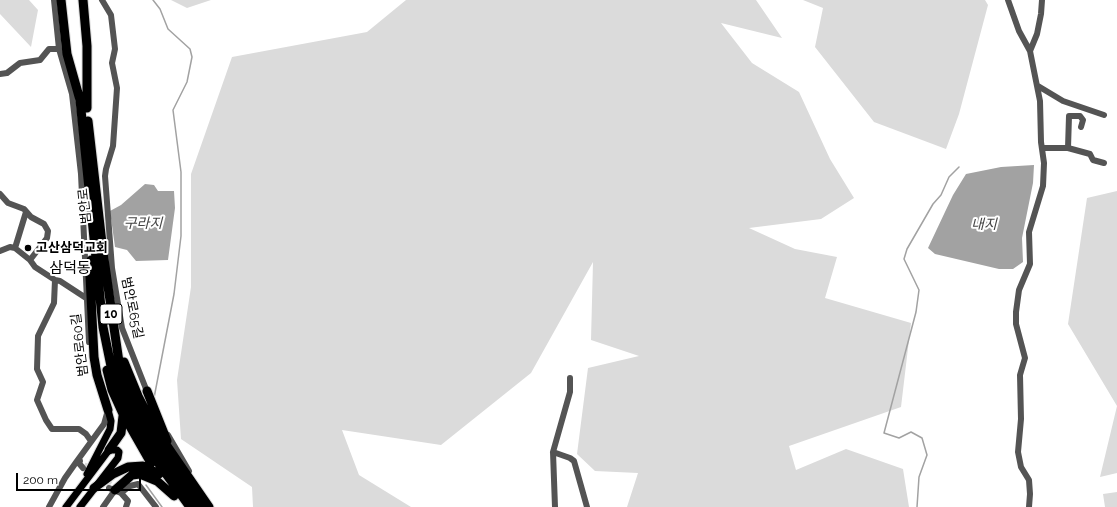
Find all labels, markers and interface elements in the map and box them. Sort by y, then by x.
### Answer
street label: 범안로 [75,187,95,225]
water label: 구라지 [124,216,162,232]
water label: 내지 [971,217,997,233]
place label: 고산삼덕교회 [36,240,108,256]
marker: 고산삼덕교회 [23,243,33,253]
district label: 삼덕동 [49,259,91,277]
street label: 범안로65길 [118,276,146,340]
road number: 10 [100,304,122,324]
street label: 범안로60길 [68,312,92,378]
scale bar [18,465,143,491]
text: 200 m [23,473,58,487]

